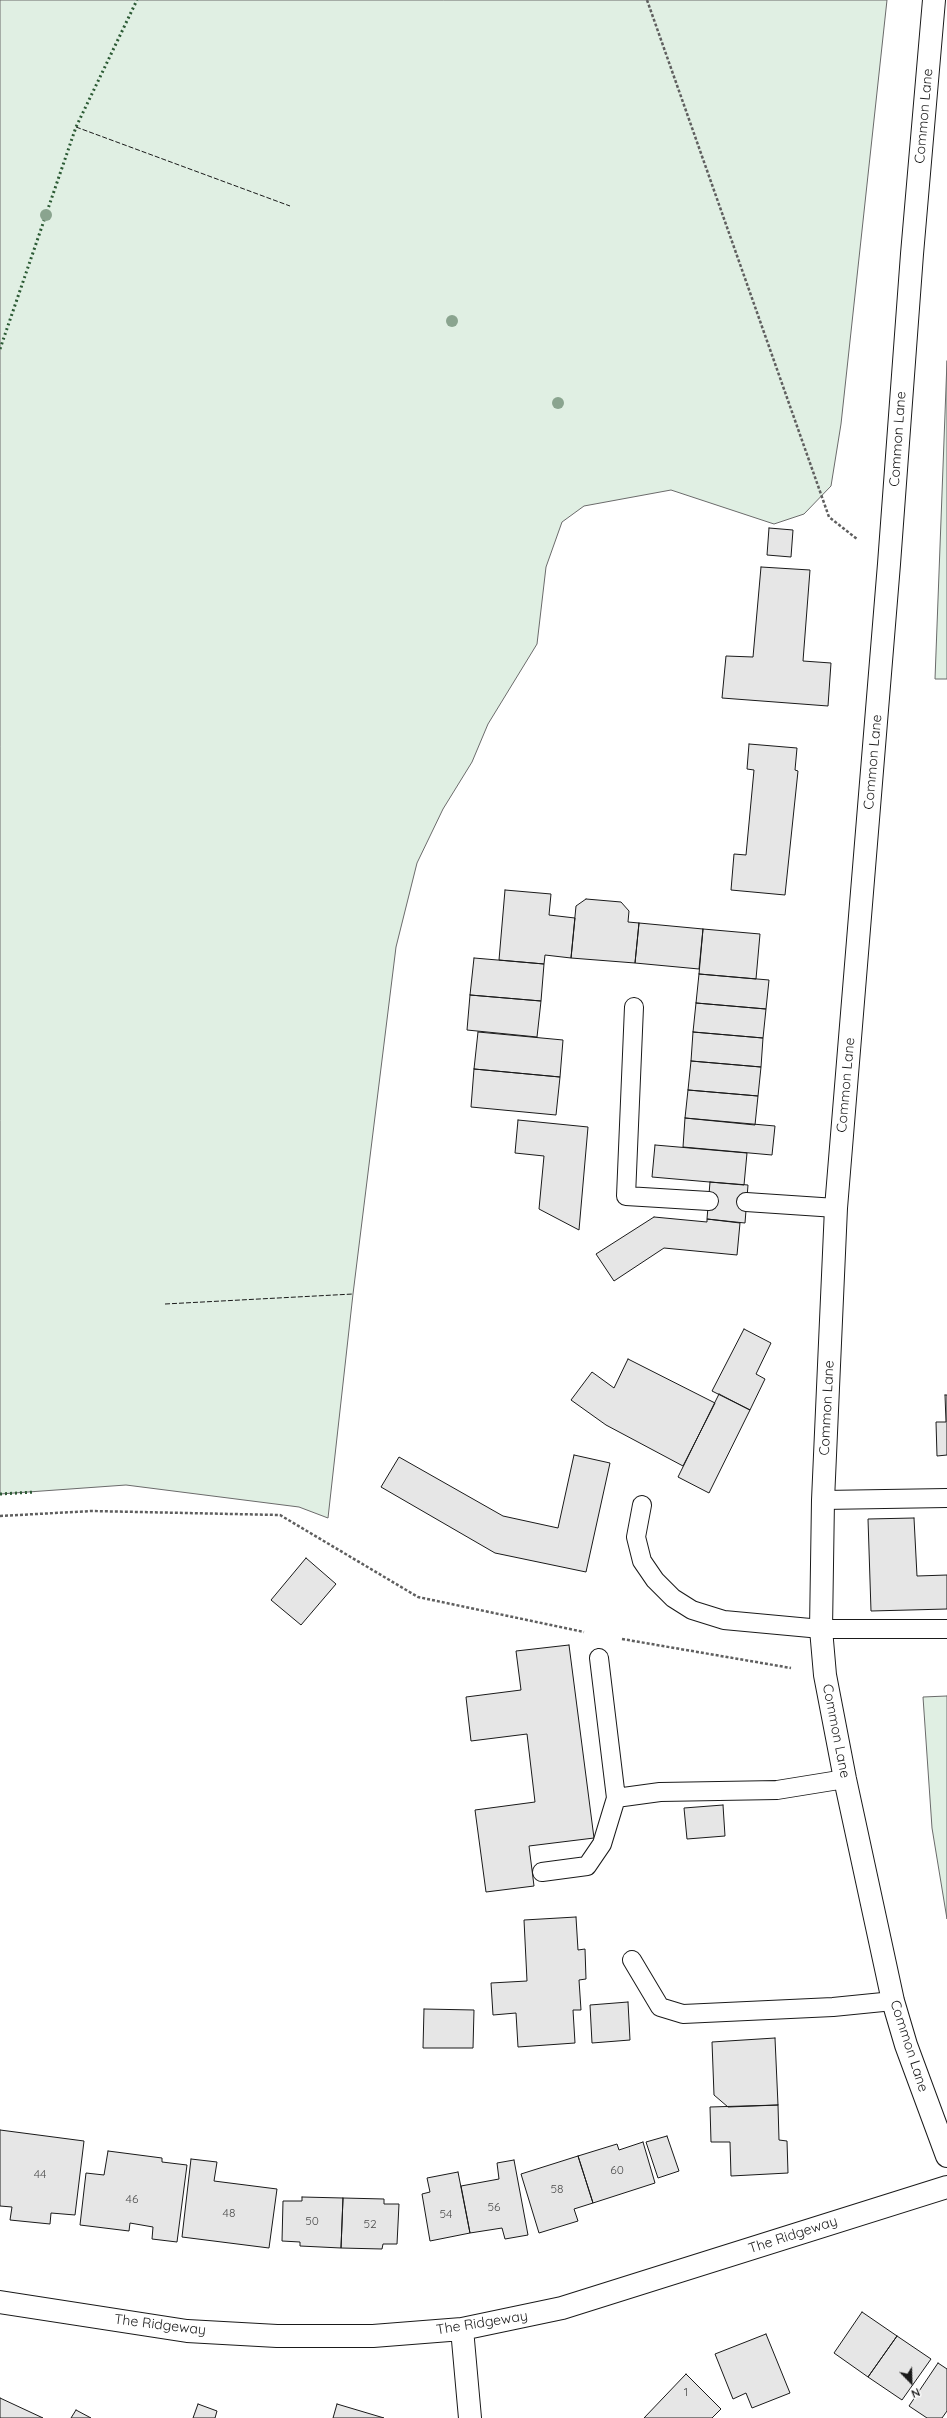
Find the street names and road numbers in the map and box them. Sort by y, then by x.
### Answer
street label: Common Lane [911,68,937,164]
street label: Common Lane [886,391,910,487]
street label: Common Lane [860,714,886,810]
street label: Common Lane [833,1037,859,1133]
street label: Common Lane [816,1360,838,1456]
street label: Common Lane [819,1683,853,1779]
street label: Common Lane [886,1998,932,2094]
street label: The Ridgeway [746,2213,840,2257]
street label: The Ridgeway [435,2307,529,2339]
street label: The Ridgeway [113,2311,207,2339]

